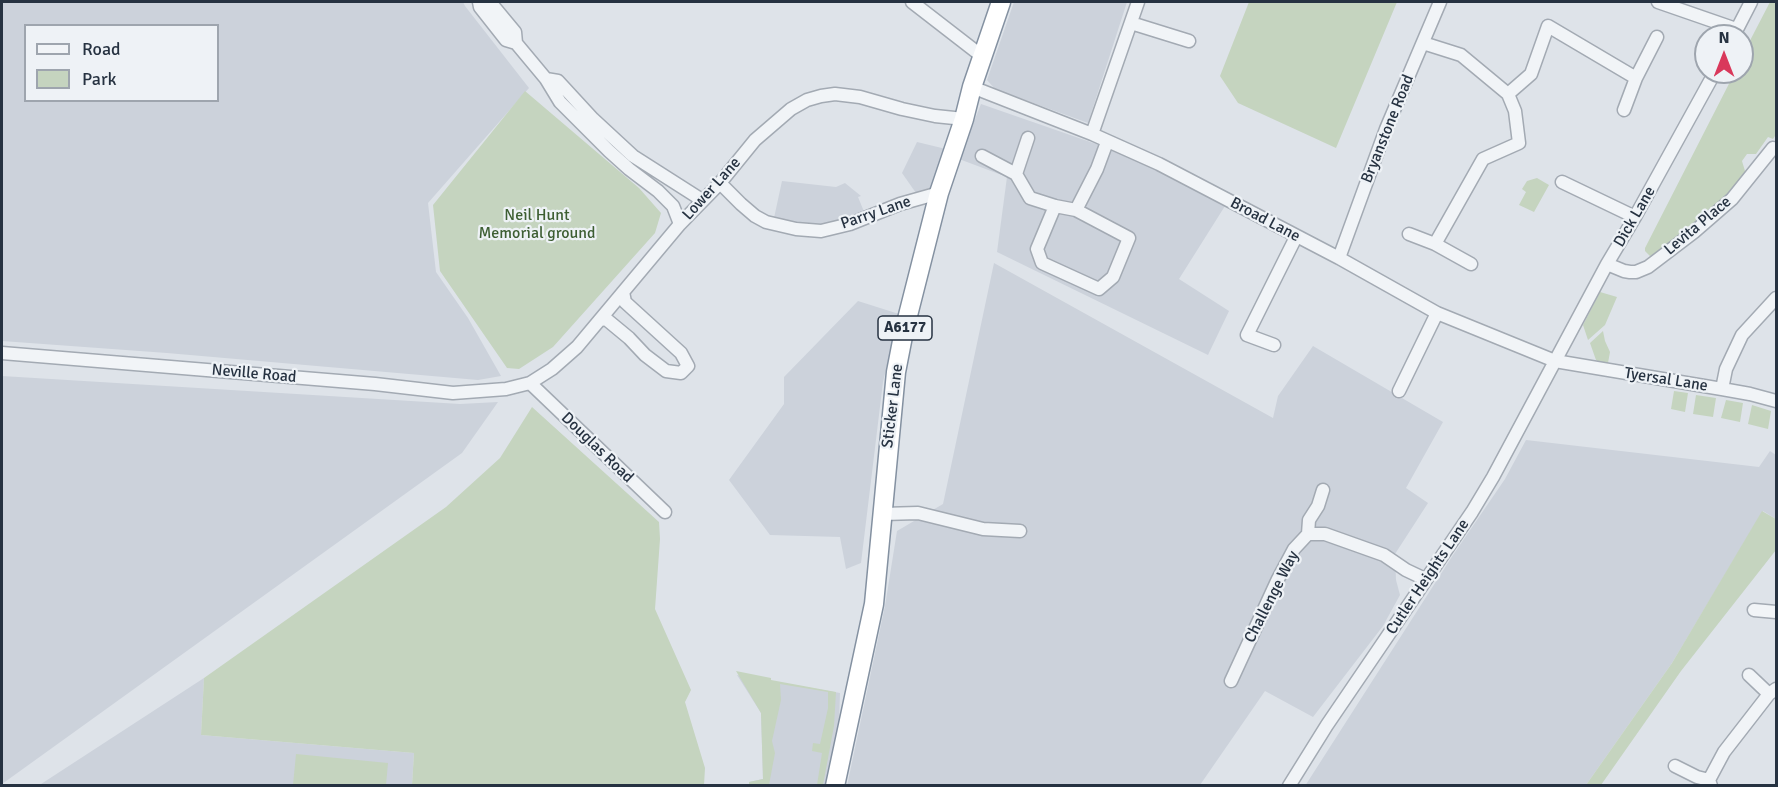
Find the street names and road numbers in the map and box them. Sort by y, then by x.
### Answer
street label: Bryanstone Road [1358,72,1418,186]
street label: Lower Lane [679,154,745,224]
street label: Dick Lane [1610,183,1660,251]
street label: Parry Lane [838,192,914,234]
street label: Levita Place [1661,192,1735,260]
street label: Broad Lane [1227,194,1303,246]
road number: A6177 [878,316,932,340]
street label: Neville Road [211,361,297,387]
street label: Sticker Lane [878,363,908,449]
street label: Tyersal Lane [1623,364,1709,396]
street label: Douglas Road [557,409,637,487]
street label: Cutler Heights Lane [1382,516,1474,638]
street label: Challenge Way [1241,548,1303,646]

